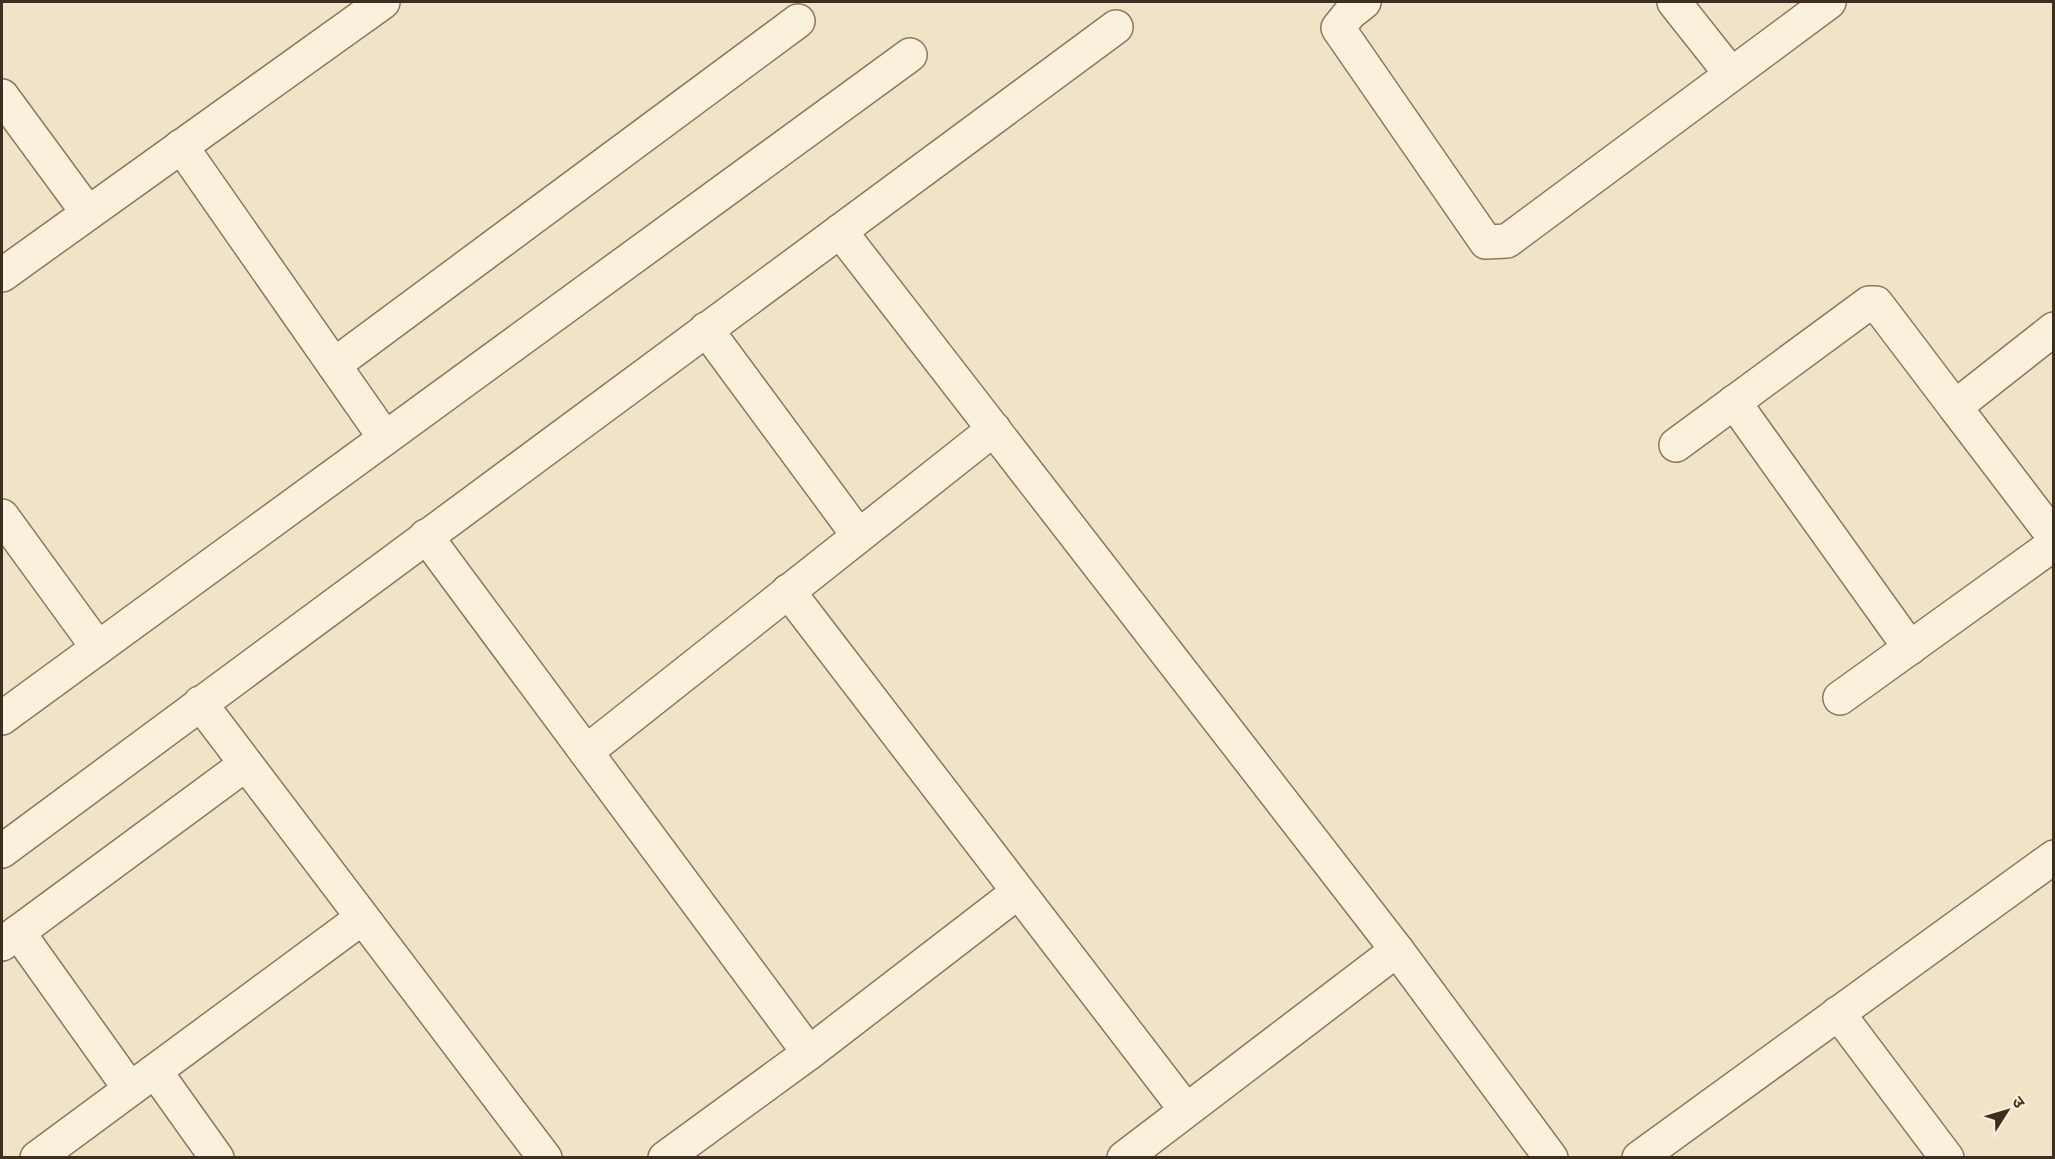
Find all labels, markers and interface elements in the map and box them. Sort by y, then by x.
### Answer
north arrow [1977,1081,2037,1141]
text: उ [2007,1092,2031,1113]

